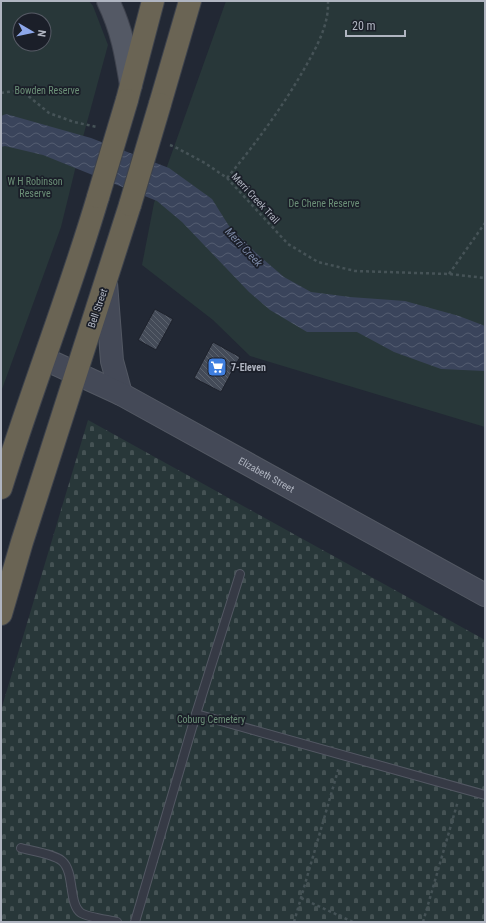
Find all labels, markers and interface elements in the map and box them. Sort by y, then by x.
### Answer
north arrow [12,12,52,52]
scale bar [346,12,405,38]
text: 20 m [352,19,376,33]
text: N [34,29,48,38]
park label: Bowden Reserve [14,85,80,96]
street label: Merri Creek Trail [230,171,282,226]
park label: W H Robinson Reserve [7,176,63,199]
park label: De Chene Reserve [289,198,360,209]
water label: Merri Creek [222,225,265,270]
street label: Bell Street [86,287,109,329]
supermarket icon: 7-Eleven [206,356,228,378]
place label: 7-Eleven [231,362,266,373]
street label: Elizabeth Street [237,455,296,495]
park label: Coburg Cemetery [177,714,245,725]

